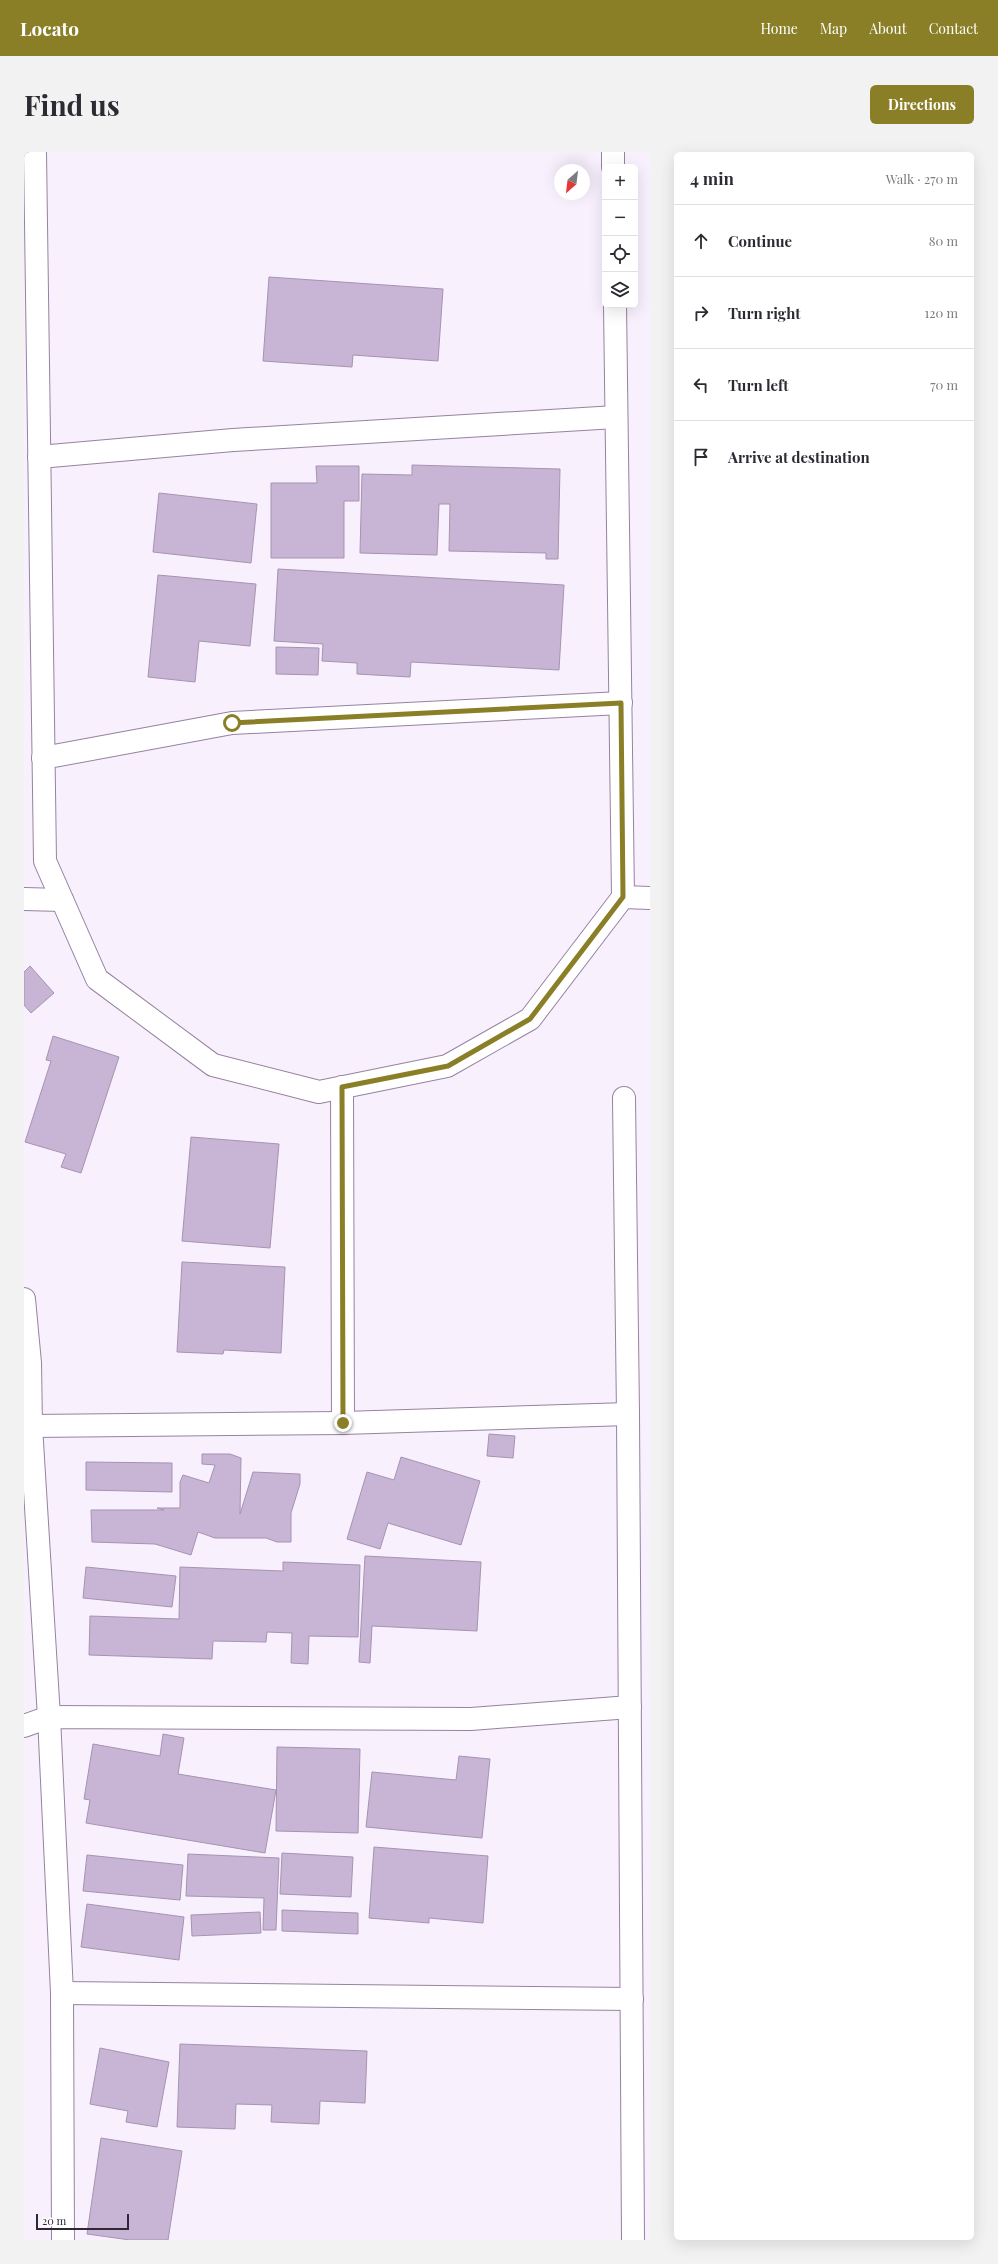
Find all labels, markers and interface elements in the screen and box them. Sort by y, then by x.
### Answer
text: Locato [20,15,79,41]
text: Home [760,19,798,38]
text: Map [820,19,847,38]
text: About [869,19,907,38]
text: Contact [929,19,978,38]
button: Directions [870,85,974,124]
text: Find us [24,86,120,123]
north arrow [554,164,590,200]
map controls [602,164,638,308]
button: + [602,164,638,200]
text: 4 min [690,167,734,189]
text: Walk · 270 m [886,170,958,187]
button: − [602,200,638,236]
icon: ahead [690,230,712,252]
text: Continue [728,231,792,251]
text: 80 m [929,232,958,249]
button: locate [602,236,638,272]
button: layers [602,272,638,308]
icon: right [690,302,712,324]
text: Turn right [728,303,801,323]
text: 120 m [924,304,958,321]
icon: left [690,374,712,396]
text: Turn left [728,375,789,395]
text: 70 m [930,376,958,393]
icon: arrive [690,446,712,468]
text: Arrive at destination [728,447,870,467]
route start [223,714,241,732]
route end [334,1414,352,1432]
scale bar [36,2212,129,2231]
text: 20 m [42,2213,66,2228]

